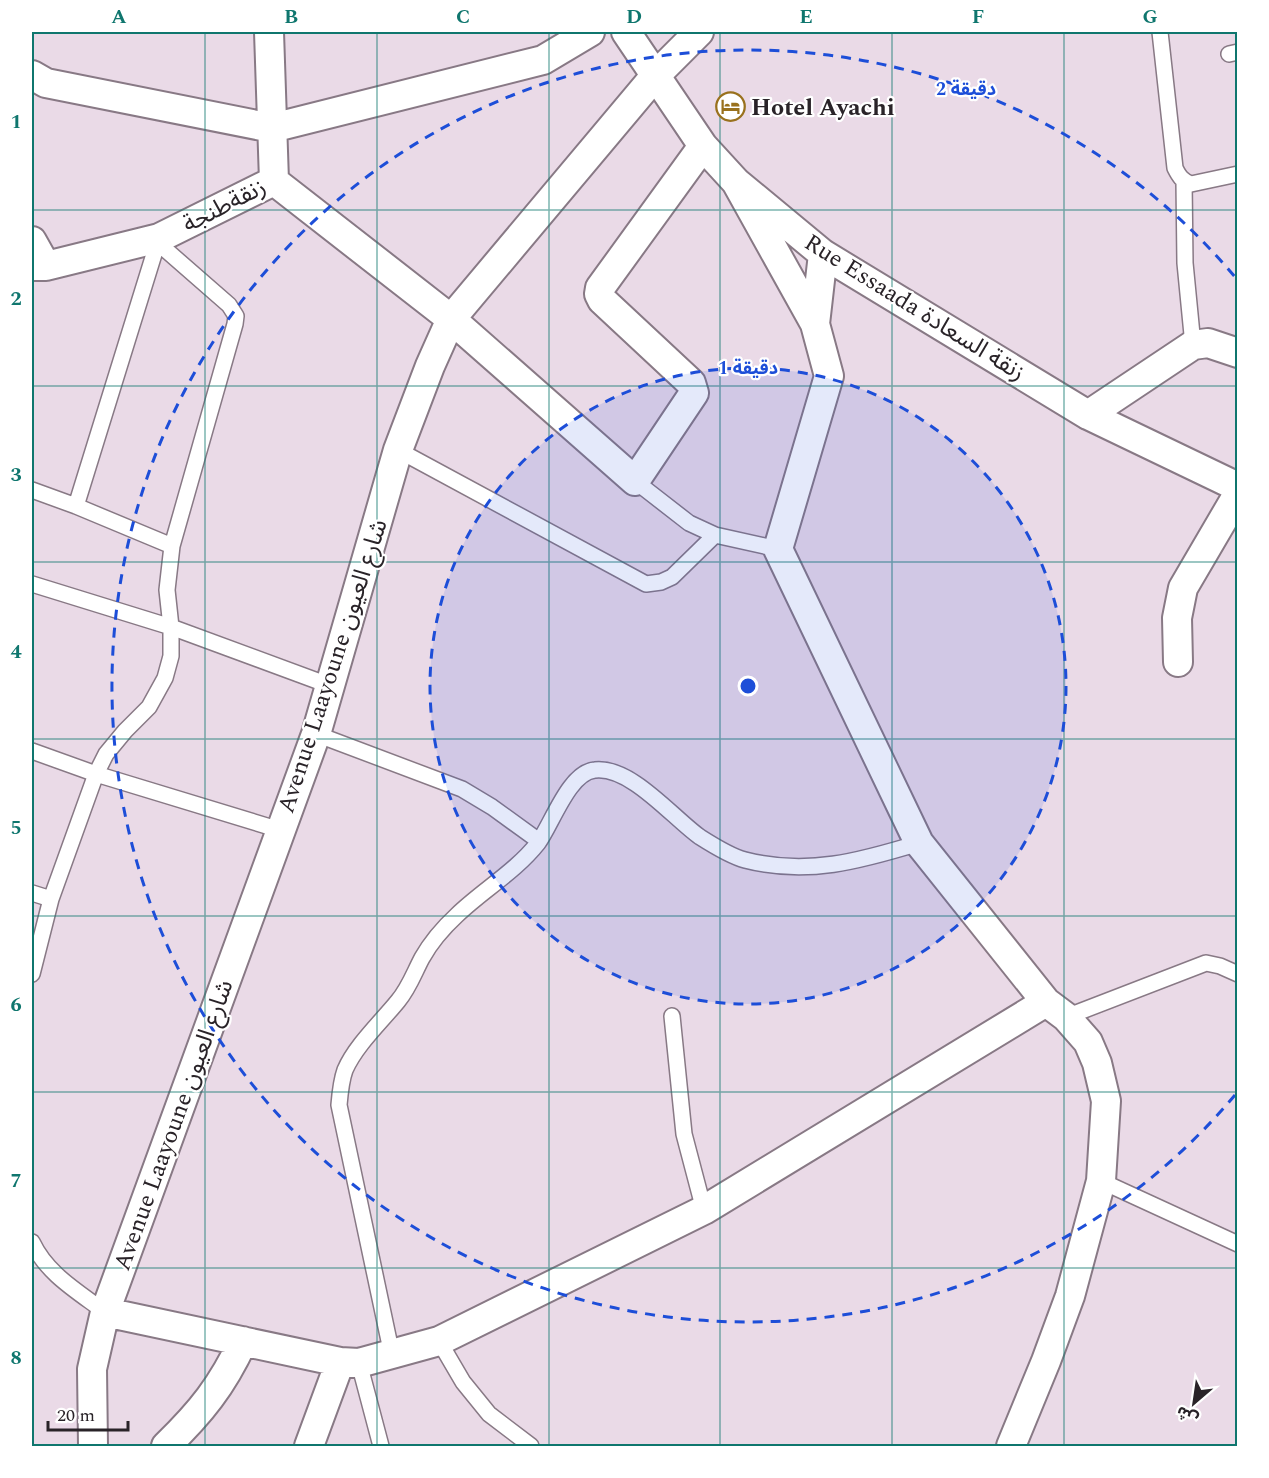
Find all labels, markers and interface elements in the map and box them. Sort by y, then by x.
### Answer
text: A [111,2,127,32]
text: B [284,2,298,32]
text: C [456,2,470,32]
text: D [626,2,642,32]
text: E [799,2,813,32]
text: F [972,2,984,32]
text: G [1142,2,1158,32]
text: 2 دقيقة [936,76,996,103]
place label: Hotel Ayachi [751,90,895,126]
hotel icon: Hotel Ayachi [714,91,746,123]
text: 1 [10,107,22,137]
street label: زنقةطنجة [176,170,273,242]
street label: Rue Essaada زنقة السعادة [797,225,1032,391]
text: 2 [10,284,22,314]
text: 1 دقيقة [718,355,778,382]
text: 3 [10,460,22,490]
street label: Avenue Laayoune شارع العيون [268,515,398,818]
text: 4 [10,637,22,667]
centre of rings [738,676,758,696]
text: 5 [10,813,22,843]
street label: Avenue Laayoune شارع العيون [104,975,243,1276]
text: 6 [10,990,22,1020]
text: 7 [10,1166,22,1196]
text: 8 [10,1343,22,1373]
north arrow [1164,1373,1224,1433]
scale bar [48,1394,128,1432]
text: ش [1172,1399,1203,1431]
text: 20 m [57,1402,95,1429]

